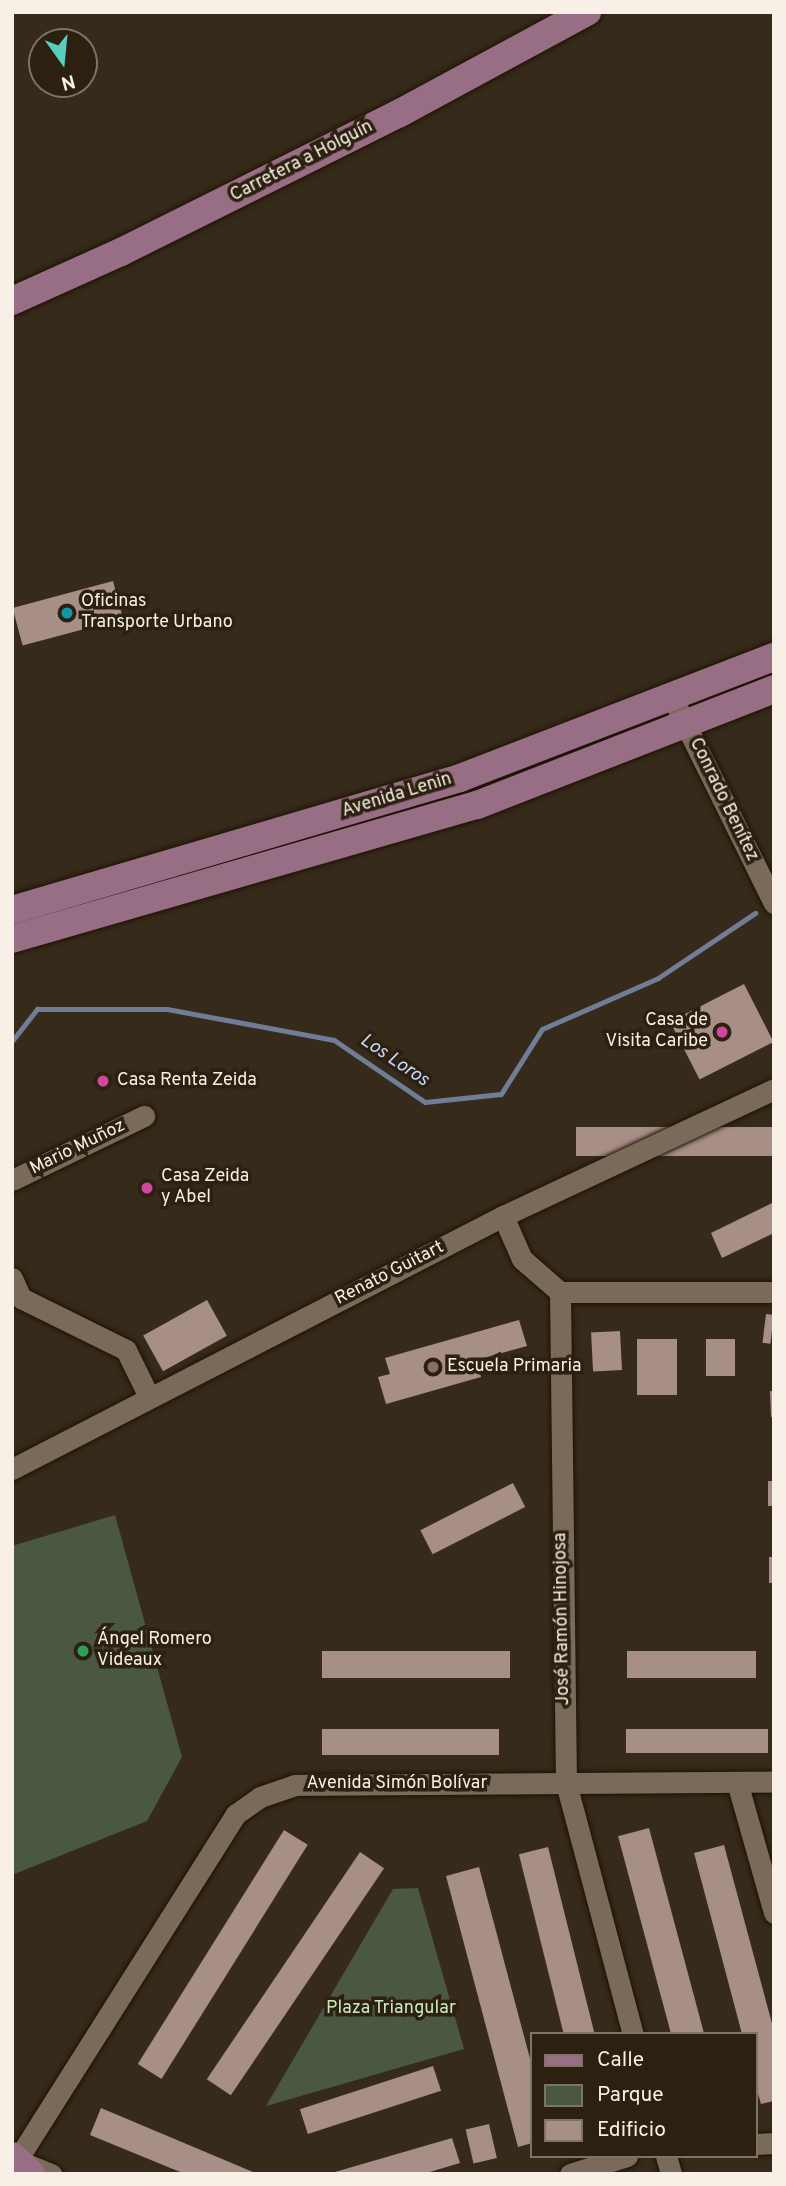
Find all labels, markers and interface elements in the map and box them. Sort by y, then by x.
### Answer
north arrow [28,28,98,98]
text: N [58,68,78,95]
street label: Carretera a Holguín [227,117,377,207]
place label: Oficinas Transporte Urbano [81,592,233,634]
marker: Oficinas Transporte Urbano [59,605,75,621]
street label: Conrado Benítez [684,735,762,865]
street label: Avenida Lenin [340,769,454,823]
place label: Casa de Visita Caribe [605,1011,708,1054]
marker: Casa de Visita Caribe [714,1024,730,1040]
water label: Los Loros [355,1030,433,1092]
place label: Casa Renta Zeida [117,1070,257,1092]
marker: Casa Renta Zeida [95,1073,111,1089]
street label: Mario Muñoz [27,1116,129,1180]
place label: Casa Zeida y Abel [161,1167,249,1210]
marker: Casa Zeida y Abel [139,1180,155,1196]
street label: Renato Guitart [332,1237,448,1311]
place label: Escuela Primaria [447,1356,581,1378]
marker: Escuela Primaria [425,1359,441,1375]
street label: José Ramón Hinojosa [551,1532,575,1706]
place label: Ángel Romero Videaux [97,1630,212,1672]
marker: Ángel Romero Videaux [75,1643,91,1659]
street label: Avenida Simón Bolívar [307,1773,487,1795]
park label: Plaza Triangular [326,1998,456,2020]
legend [530,2032,758,2158]
text: Calle [597,2047,644,2074]
text: Parque [597,2082,664,2109]
text: Edificio [597,2117,666,2144]

